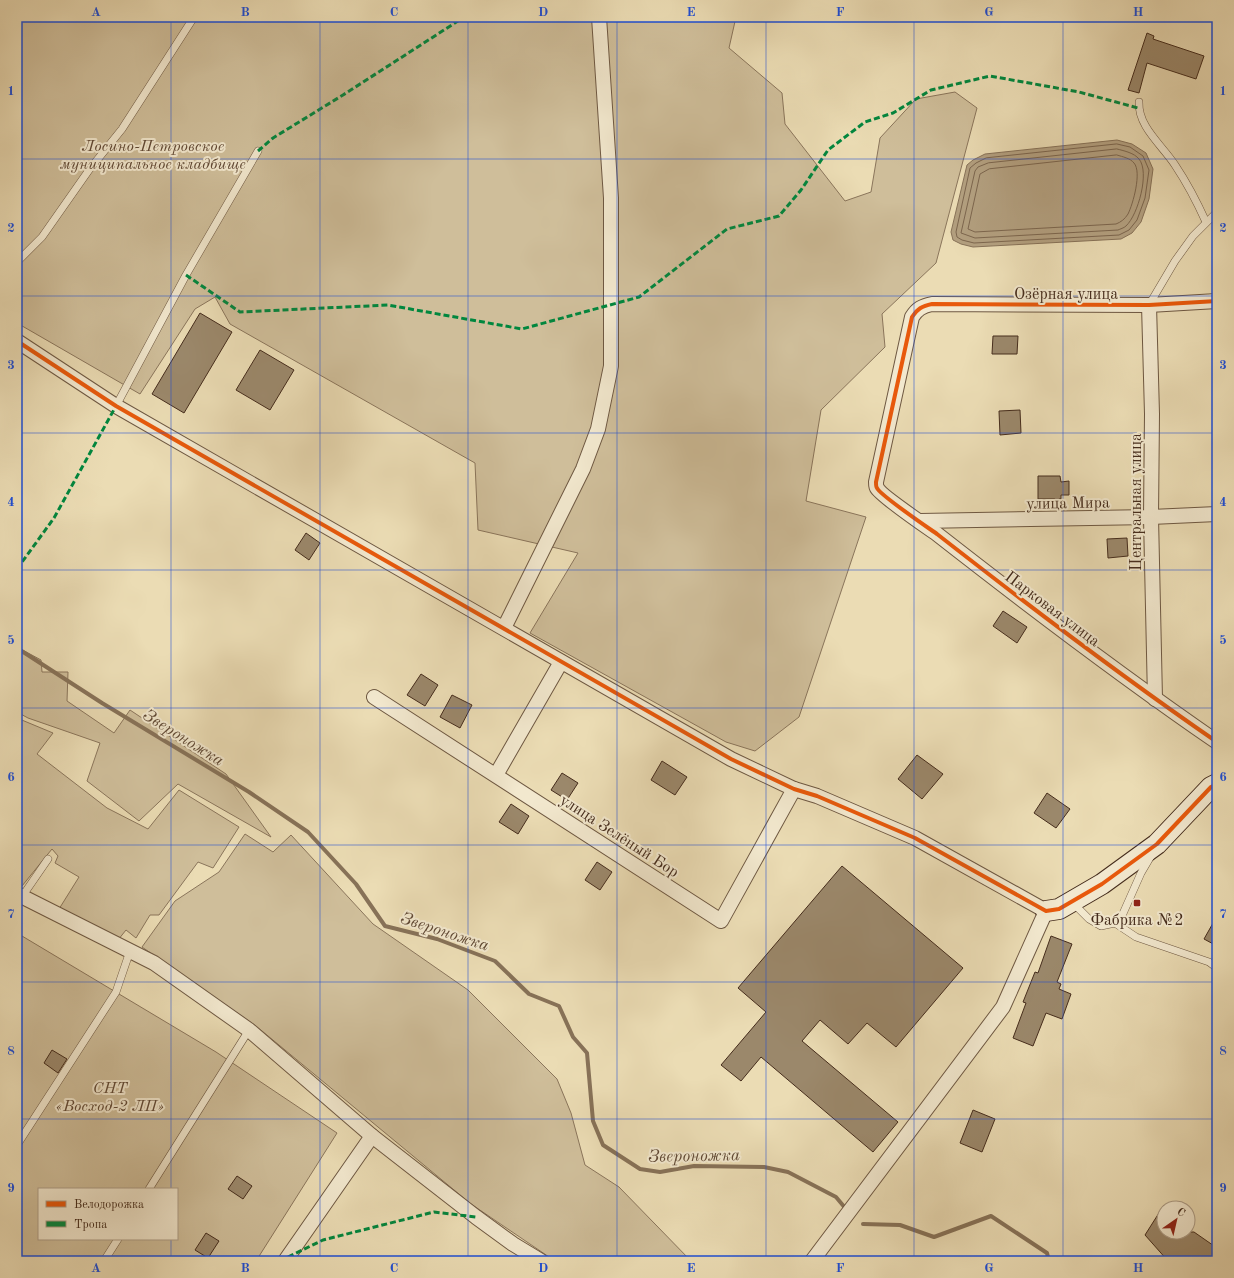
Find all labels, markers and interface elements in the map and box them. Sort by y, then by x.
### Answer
text: A [91,6,101,19]
text: B [240,6,250,19]
text: C [390,6,398,19]
text: D [538,6,548,19]
text: E [687,6,696,19]
text: F [836,6,845,19]
text: G [984,6,994,19]
text: H [1133,6,1144,19]
text: 1 [7,85,15,98]
text: 1 [1219,85,1227,98]
park label: Лосино-Петровское муниципальное кладбище [60,139,246,173]
text: 2 [7,222,15,235]
text: 2 [1219,222,1227,235]
street label: Озёрная улица [1014,287,1118,303]
text: 3 [7,359,15,372]
text: 3 [1219,359,1227,372]
street label: Центральная улица [1129,433,1145,571]
street label: улица Мира [1026,495,1110,513]
text: 4 [7,496,15,509]
text: 4 [1219,496,1227,509]
street label: Парковая улица [1001,569,1102,650]
text: 5 [7,634,15,647]
text: 5 [1219,634,1227,647]
water label: Звероножка [140,706,227,770]
text: 6 [7,771,15,784]
text: 6 [1219,771,1227,784]
street label: улица Зелёный Бор [557,792,681,881]
marker: Фабрика №2 [1132,898,1142,908]
text: 7 [7,908,15,921]
text: 7 [1219,908,1227,921]
water label: Звероножка [398,909,491,955]
place label: Фабрика №2 [1091,913,1183,929]
text: 8 [7,1045,15,1058]
text: 8 [1219,1045,1227,1058]
park label: СНТ «Восход-2 ЛП» [56,1081,164,1115]
water label: Звероножка [648,1146,740,1166]
text: 9 [7,1182,15,1195]
text: 9 [1219,1182,1227,1195]
legend [38,1188,178,1240]
text: Велодорожка [74,1199,144,1211]
north arrow [1156,1200,1196,1240]
text: С [1175,1206,1187,1220]
text: Тропа [74,1219,107,1231]
text: A [91,1262,101,1275]
text: B [240,1262,250,1275]
text: C [390,1262,398,1275]
text: D [538,1262,548,1275]
text: E [687,1262,696,1275]
text: F [836,1262,845,1275]
text: G [984,1262,994,1275]
text: H [1133,1262,1144,1275]

